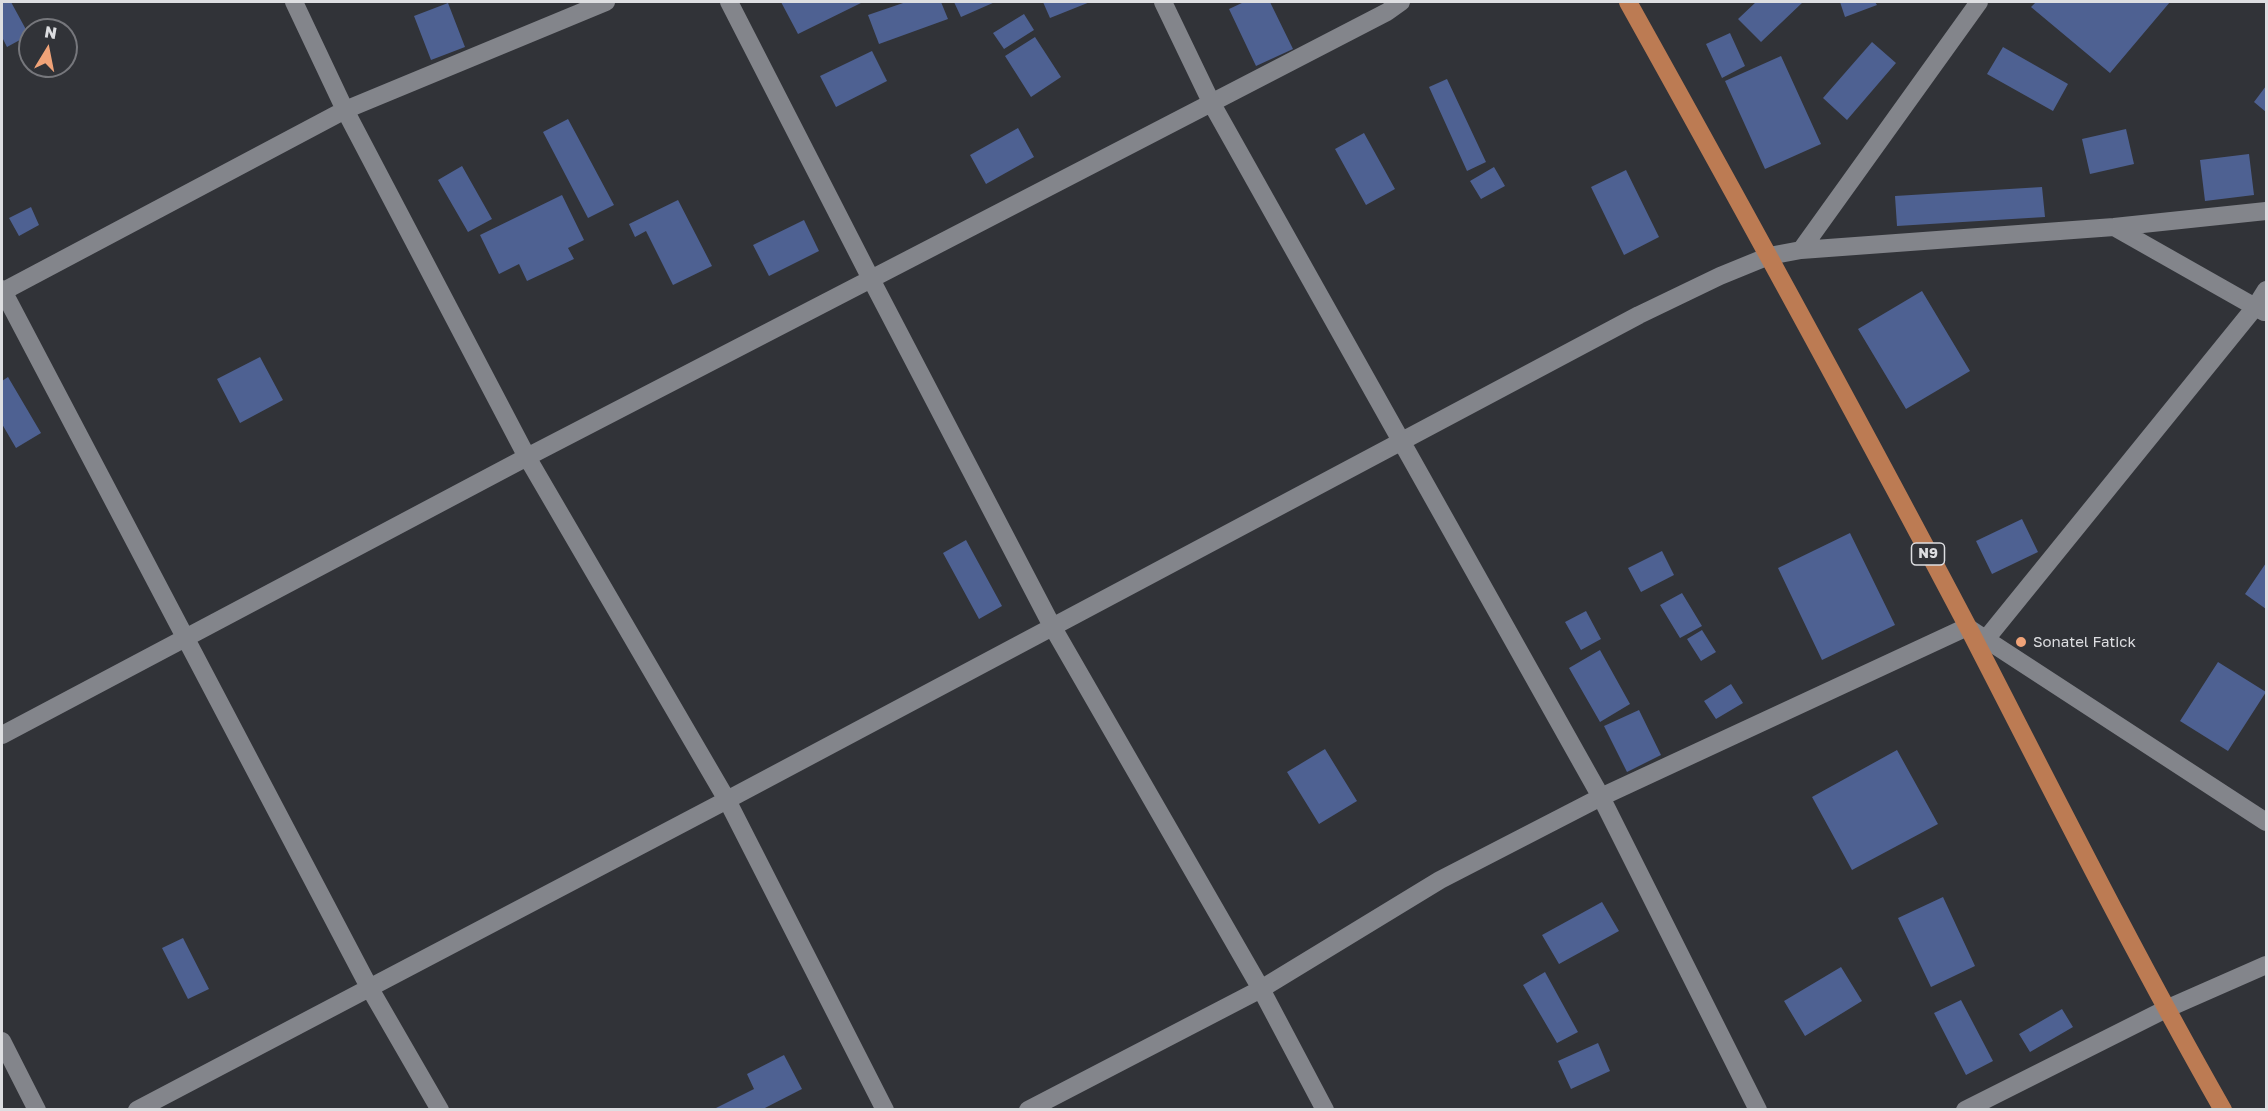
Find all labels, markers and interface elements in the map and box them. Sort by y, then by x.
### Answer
north arrow [18,18,78,78]
text: N [43,21,59,43]
road number: N9 [1912,543,1944,565]
place label: Sonatel Fatick [2033,633,2136,651]
marker: Sonatel Fatick [2014,635,2028,649]

